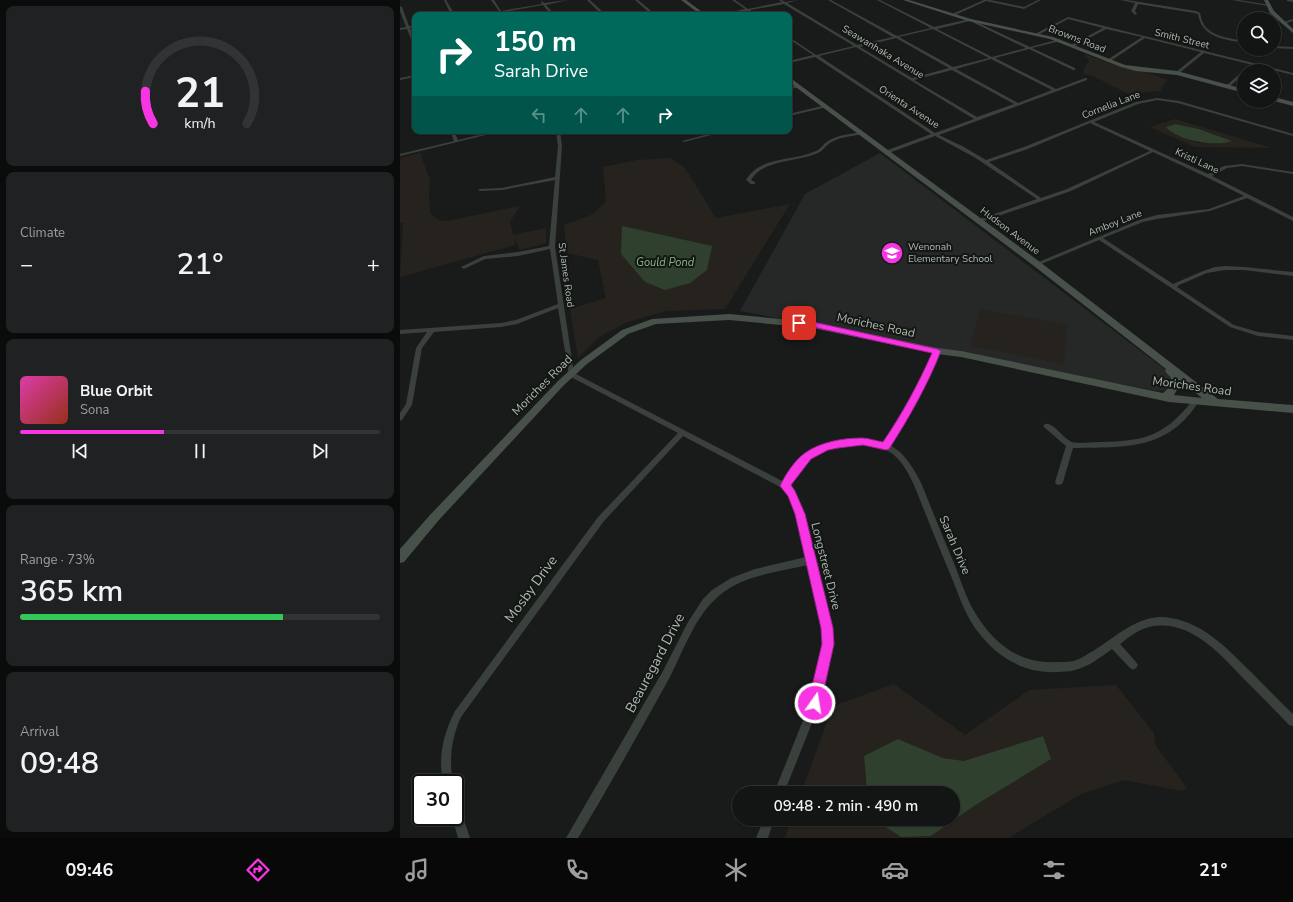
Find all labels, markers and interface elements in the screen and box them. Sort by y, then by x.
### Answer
map controls [1237,12,1281,108]
button: search [1237,12,1281,56]
street label: Seawanhaka Avenue [839,22,927,82]
street label: Browns Road [1046,22,1108,56]
text: 150 m [494,23,577,61]
street label: Smith Street [1153,25,1211,53]
icon: right [428,28,480,80]
text: Sarah Drive [494,59,588,83]
button: layers [1237,64,1281,108]
text: 21 [175,65,225,122]
street label: Orienta Avenue [876,82,942,132]
street label: Cornelia Lane [1080,87,1142,123]
icon: left [528,104,550,126]
icon: ahead [570,104,592,126]
icon: ahead [612,104,634,126]
icon: right [654,104,676,126]
text: km/h [184,114,216,133]
street label: Kristi Lane [1173,145,1221,177]
street label: Hudson Avenue [977,204,1043,258]
street label: Amboy Lane [1086,206,1144,240]
text: Climate [20,224,65,242]
school or university icon: Wenonah Elementary School [879,240,905,266]
place label: Wenonah Elementary School [908,240,993,266]
street label: St James Road [555,242,577,308]
text: 21° [176,244,224,285]
text: − [20,250,33,280]
text: + [367,250,380,280]
water label: Gould Pond [636,255,695,270]
pin [782,306,816,340]
street label: Moriches Road [835,309,917,341]
icon: arrive [788,312,810,334]
street label: Moriches Road [508,351,576,419]
street label: Moriches Road [1152,373,1233,399]
text: Blue Orbit [80,381,152,401]
text: Sona [80,401,110,419]
icon: previous [69,440,91,462]
icon: pause [189,440,211,462]
icon: next [309,440,331,462]
street label: Sarah Drive [935,513,975,577]
street label: Longstreet Drive [807,521,845,611]
text: Range · 73% [20,551,95,569]
street label: Mosby Drive [500,552,562,626]
text: 365 km [20,571,123,612]
street label: Beauregard Drive [621,610,689,716]
position arrow [794,682,836,724]
text: Arrival [20,723,59,741]
text: 09:48 [20,743,99,784]
speed limit sign: 30 [412,774,464,826]
text: 09:48 · 2 min · 490 m [774,796,918,816]
icon: directions [244,856,272,884]
icon: music [403,856,431,884]
icon: phone [563,856,591,884]
icon: climate [722,856,750,884]
icon: car [881,856,909,884]
icon: filters [1040,856,1068,884]
text: 09:46 [66,858,113,882]
text: 21° [1199,858,1227,882]

